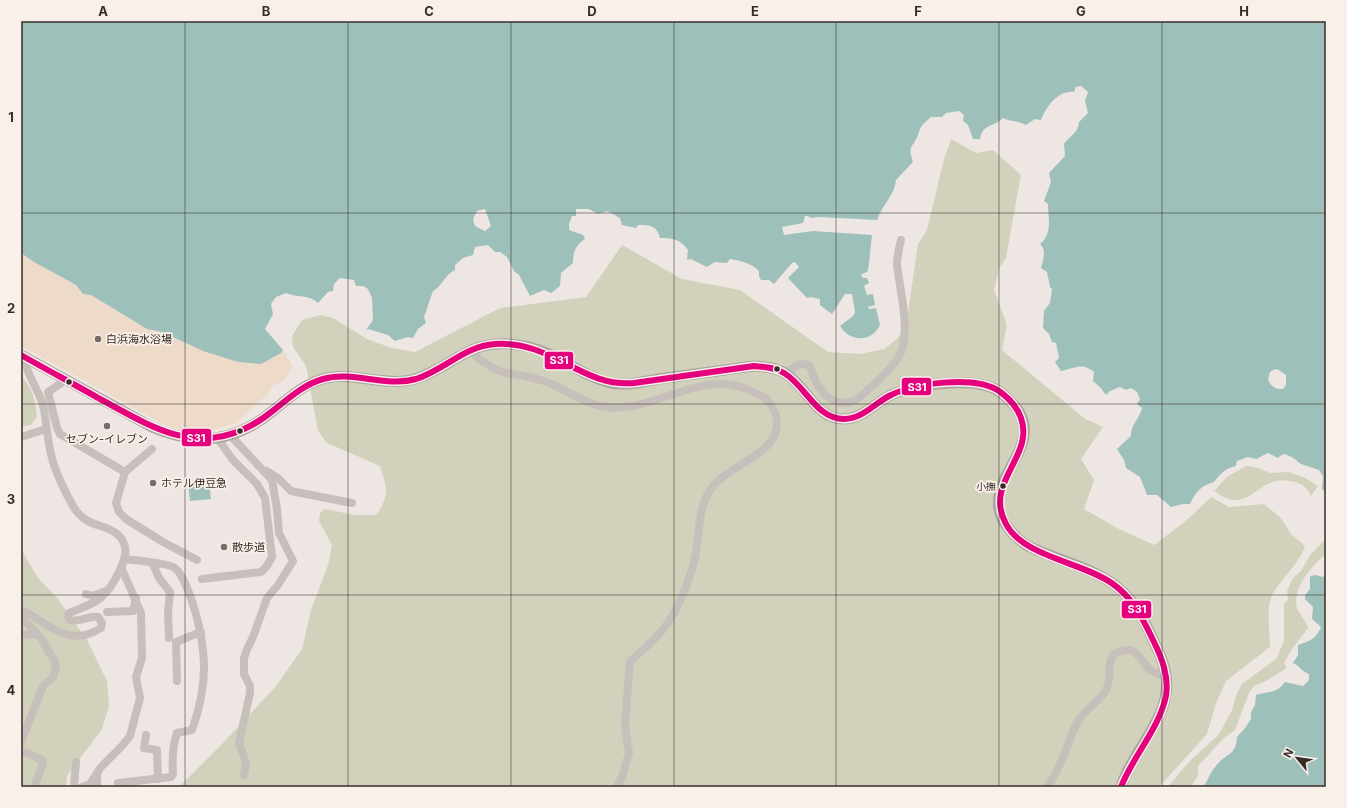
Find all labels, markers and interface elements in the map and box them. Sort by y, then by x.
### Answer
text: A [98,3,108,19]
text: B [262,3,271,19]
text: C [424,3,434,19]
text: D [587,3,597,19]
text: E [751,3,759,19]
text: F [914,3,922,19]
text: G [1076,3,1086,19]
text: H [1239,3,1249,19]
text: 1 [8,109,14,125]
text: 2 [7,300,15,316]
place label: 白浜海水浴場 [106,332,172,346]
marker: 白浜海水浴場 [93,334,103,344]
line badge: S31 [544,351,574,370]
text: S31 [549,353,569,367]
unlabelled marker [772,364,782,374]
unlabelled marker [64,377,74,387]
line badge: S31 [901,377,932,396]
text: S31 [907,380,927,394]
marker: セブン-イレブン [102,421,112,431]
unlabelled marker [235,426,245,436]
line badge: S31 [181,428,212,447]
text: S31 [186,431,206,445]
place label: セブン-イレブン [66,432,148,446]
place label: ホテル伊豆急 [161,476,227,490]
marker: ホテル伊豆急 [148,478,158,488]
place label: 小撫 [976,480,996,492]
marker: 小撫 [998,481,1008,491]
text: 3 [7,491,15,507]
place label: 散歩道 [232,540,265,554]
marker: 散歩道 [219,542,229,552]
line badge: S31 [1121,600,1152,619]
text: S31 [1127,602,1147,616]
text: 4 [7,682,16,698]
north arrow [1277,738,1317,778]
text: N [1280,746,1296,760]

